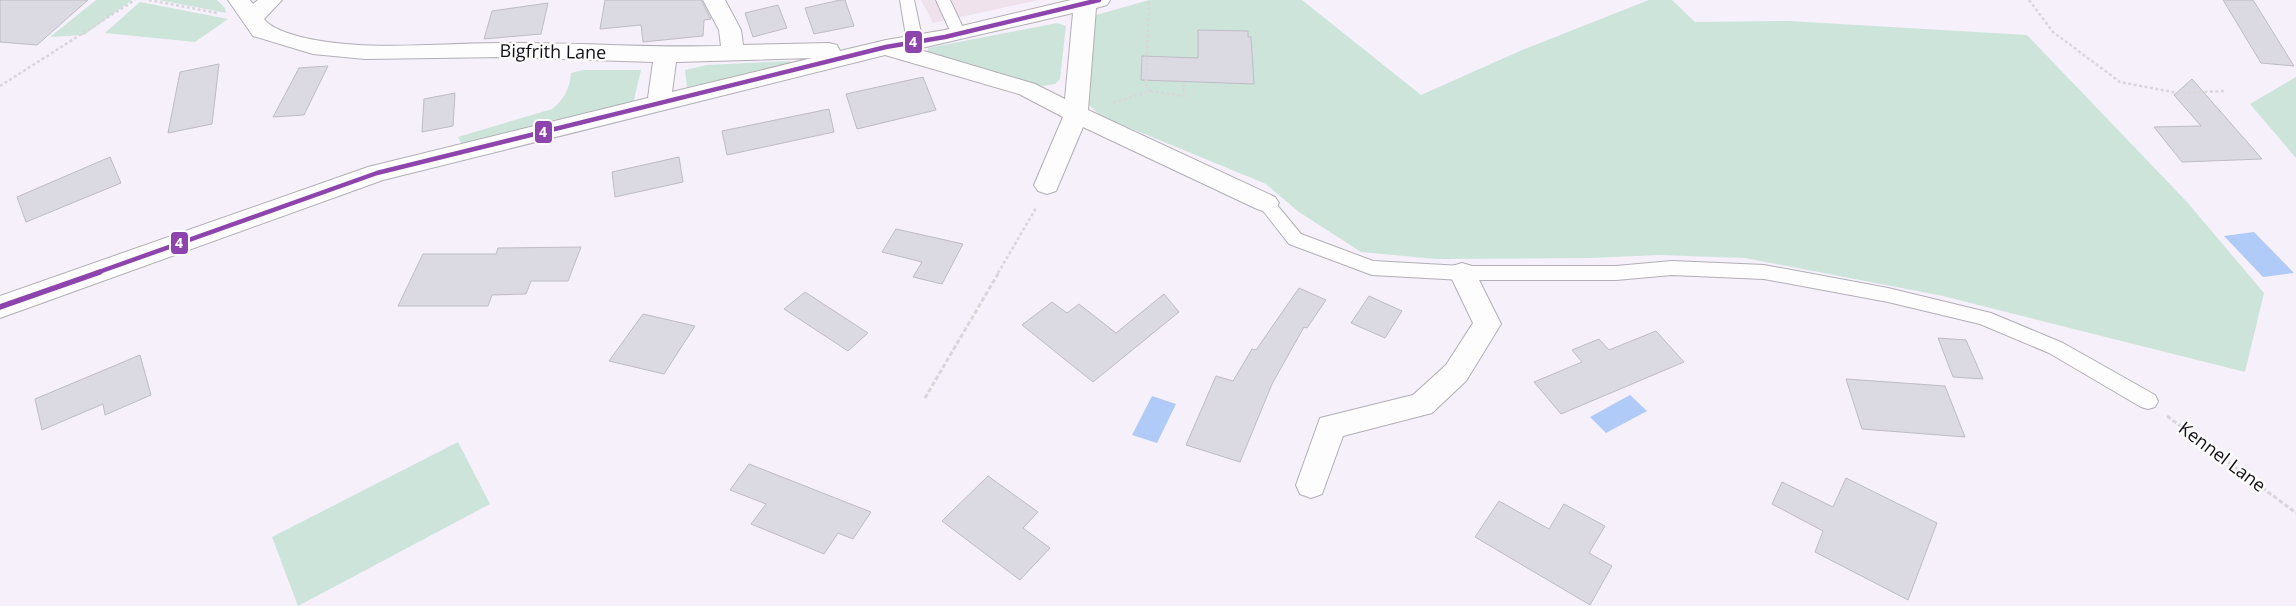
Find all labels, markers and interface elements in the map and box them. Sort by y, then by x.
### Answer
line badge: 4 [904,30,923,54]
text: 4 [909,32,917,51]
street label: Bigfrith Lane [500,38,607,64]
line badge: 4 [534,120,553,144]
text: 4 [539,122,547,141]
line badge: 4 [170,231,189,255]
text: 4 [175,233,183,252]
street label: Kennel Lane [2174,416,2271,497]

